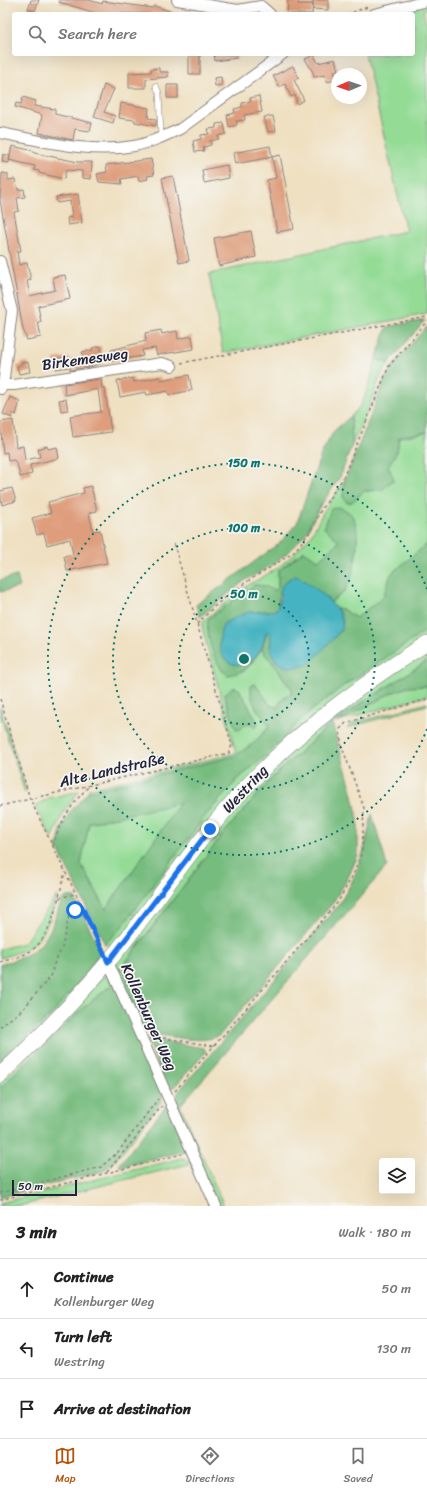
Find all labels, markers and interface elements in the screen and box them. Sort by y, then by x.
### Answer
search box [12,12,415,56]
text: Search here [58,21,137,47]
icon: search [26,23,48,45]
north arrow [331,68,367,104]
street label: Birkemesweg [40,340,130,378]
text: 150 m [228,452,261,474]
text: 100 m [228,517,261,539]
text: 50 m [230,583,258,605]
centre of rings [237,652,251,666]
street label: Alte Landstraße [56,745,168,795]
street label: Westring [215,758,275,819]
route end [201,820,219,838]
route start [66,901,84,919]
street label: Kollenburger Weg [114,959,185,1076]
map controls [379,1158,415,1194]
button: layers [379,1158,415,1194]
text: 50 m [18,1177,43,1196]
scale bar [12,1178,77,1197]
text: 3 min [16,1217,57,1247]
text: Walk · 180 m [339,1221,411,1244]
text: Continue [54,1264,114,1290]
text: 50 m [381,1277,411,1300]
icon: ahead [16,1278,38,1300]
text: Kollenburger Weg [54,1290,154,1313]
text: Turn left [54,1324,112,1350]
text: 130 m [377,1337,411,1360]
icon: left [16,1338,38,1360]
text: Westring [54,1350,105,1373]
text: Arrive at destination [54,1396,191,1422]
icon: arrive [16,1398,38,1420]
tab: Map [54,1445,76,1488]
tab: Directions [185,1445,235,1488]
tab: Saved [344,1445,373,1488]

